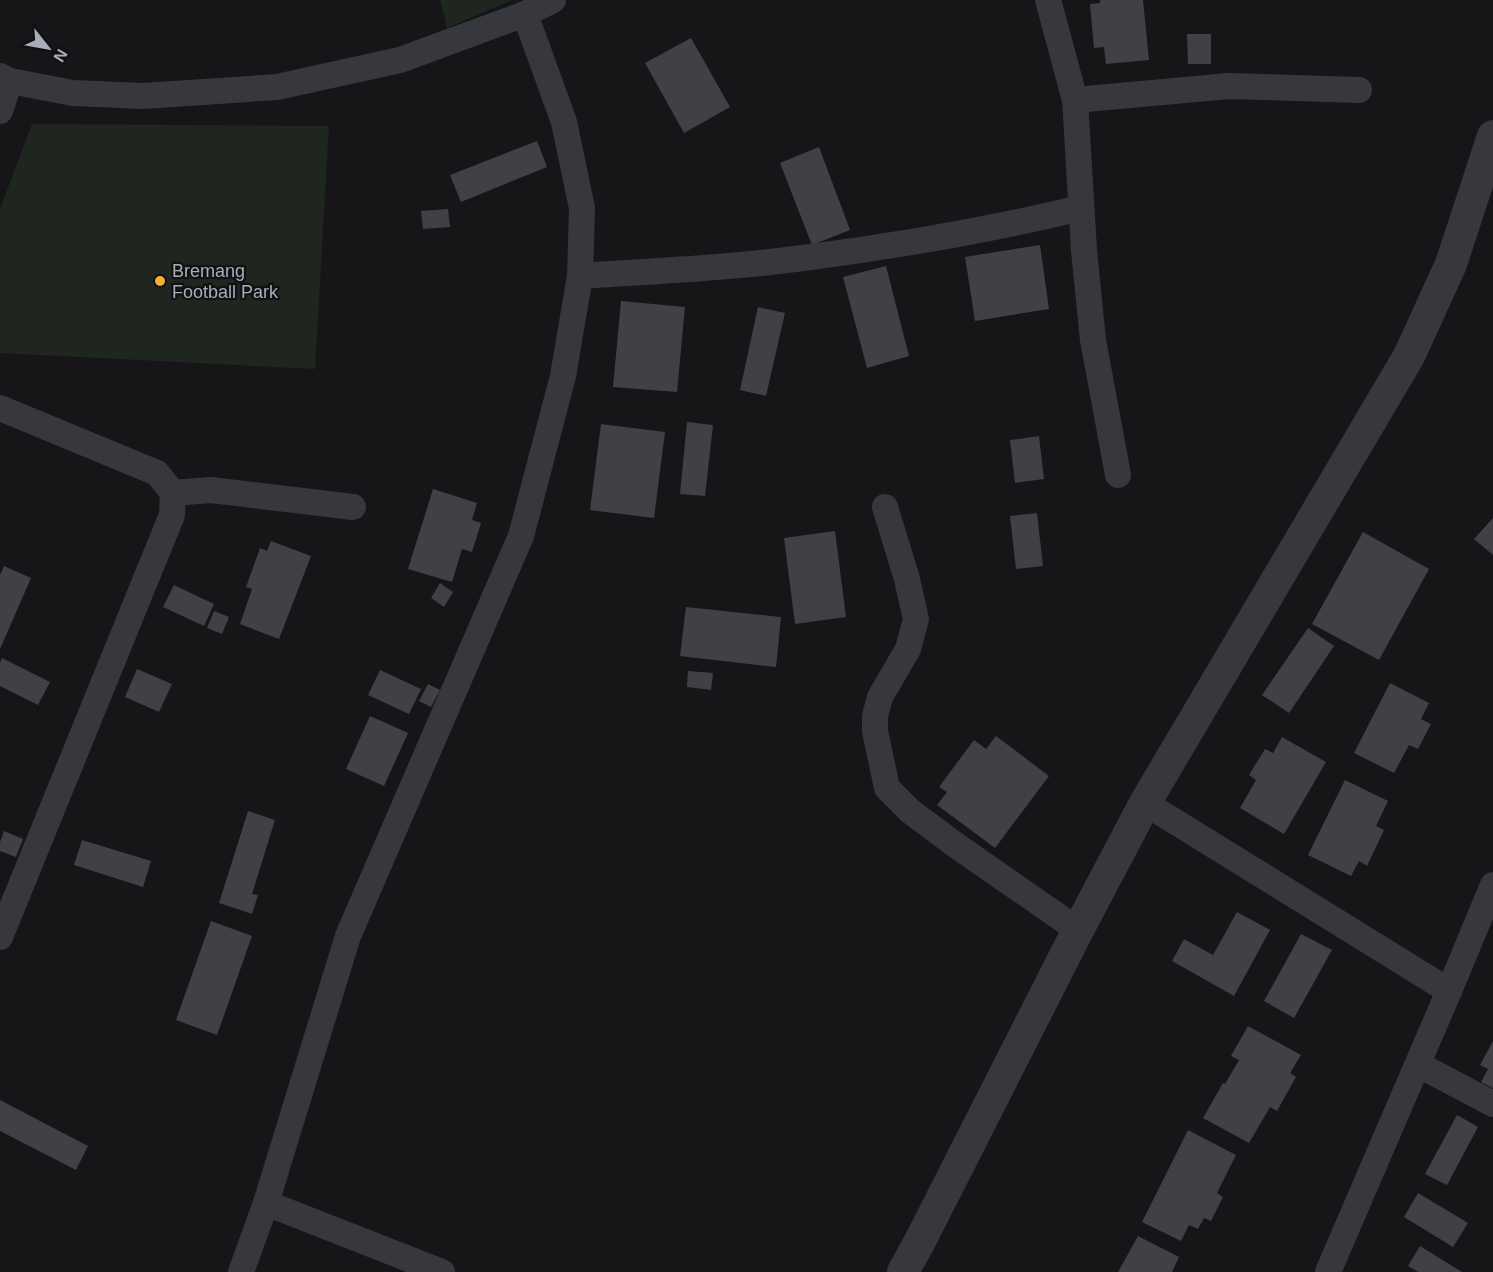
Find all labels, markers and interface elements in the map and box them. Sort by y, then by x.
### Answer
north arrow [18,18,78,78]
text: N [50,46,71,65]
place label: Bremang Football Park [172,261,279,302]
marker: Bremang Football Park [153,274,167,288]

